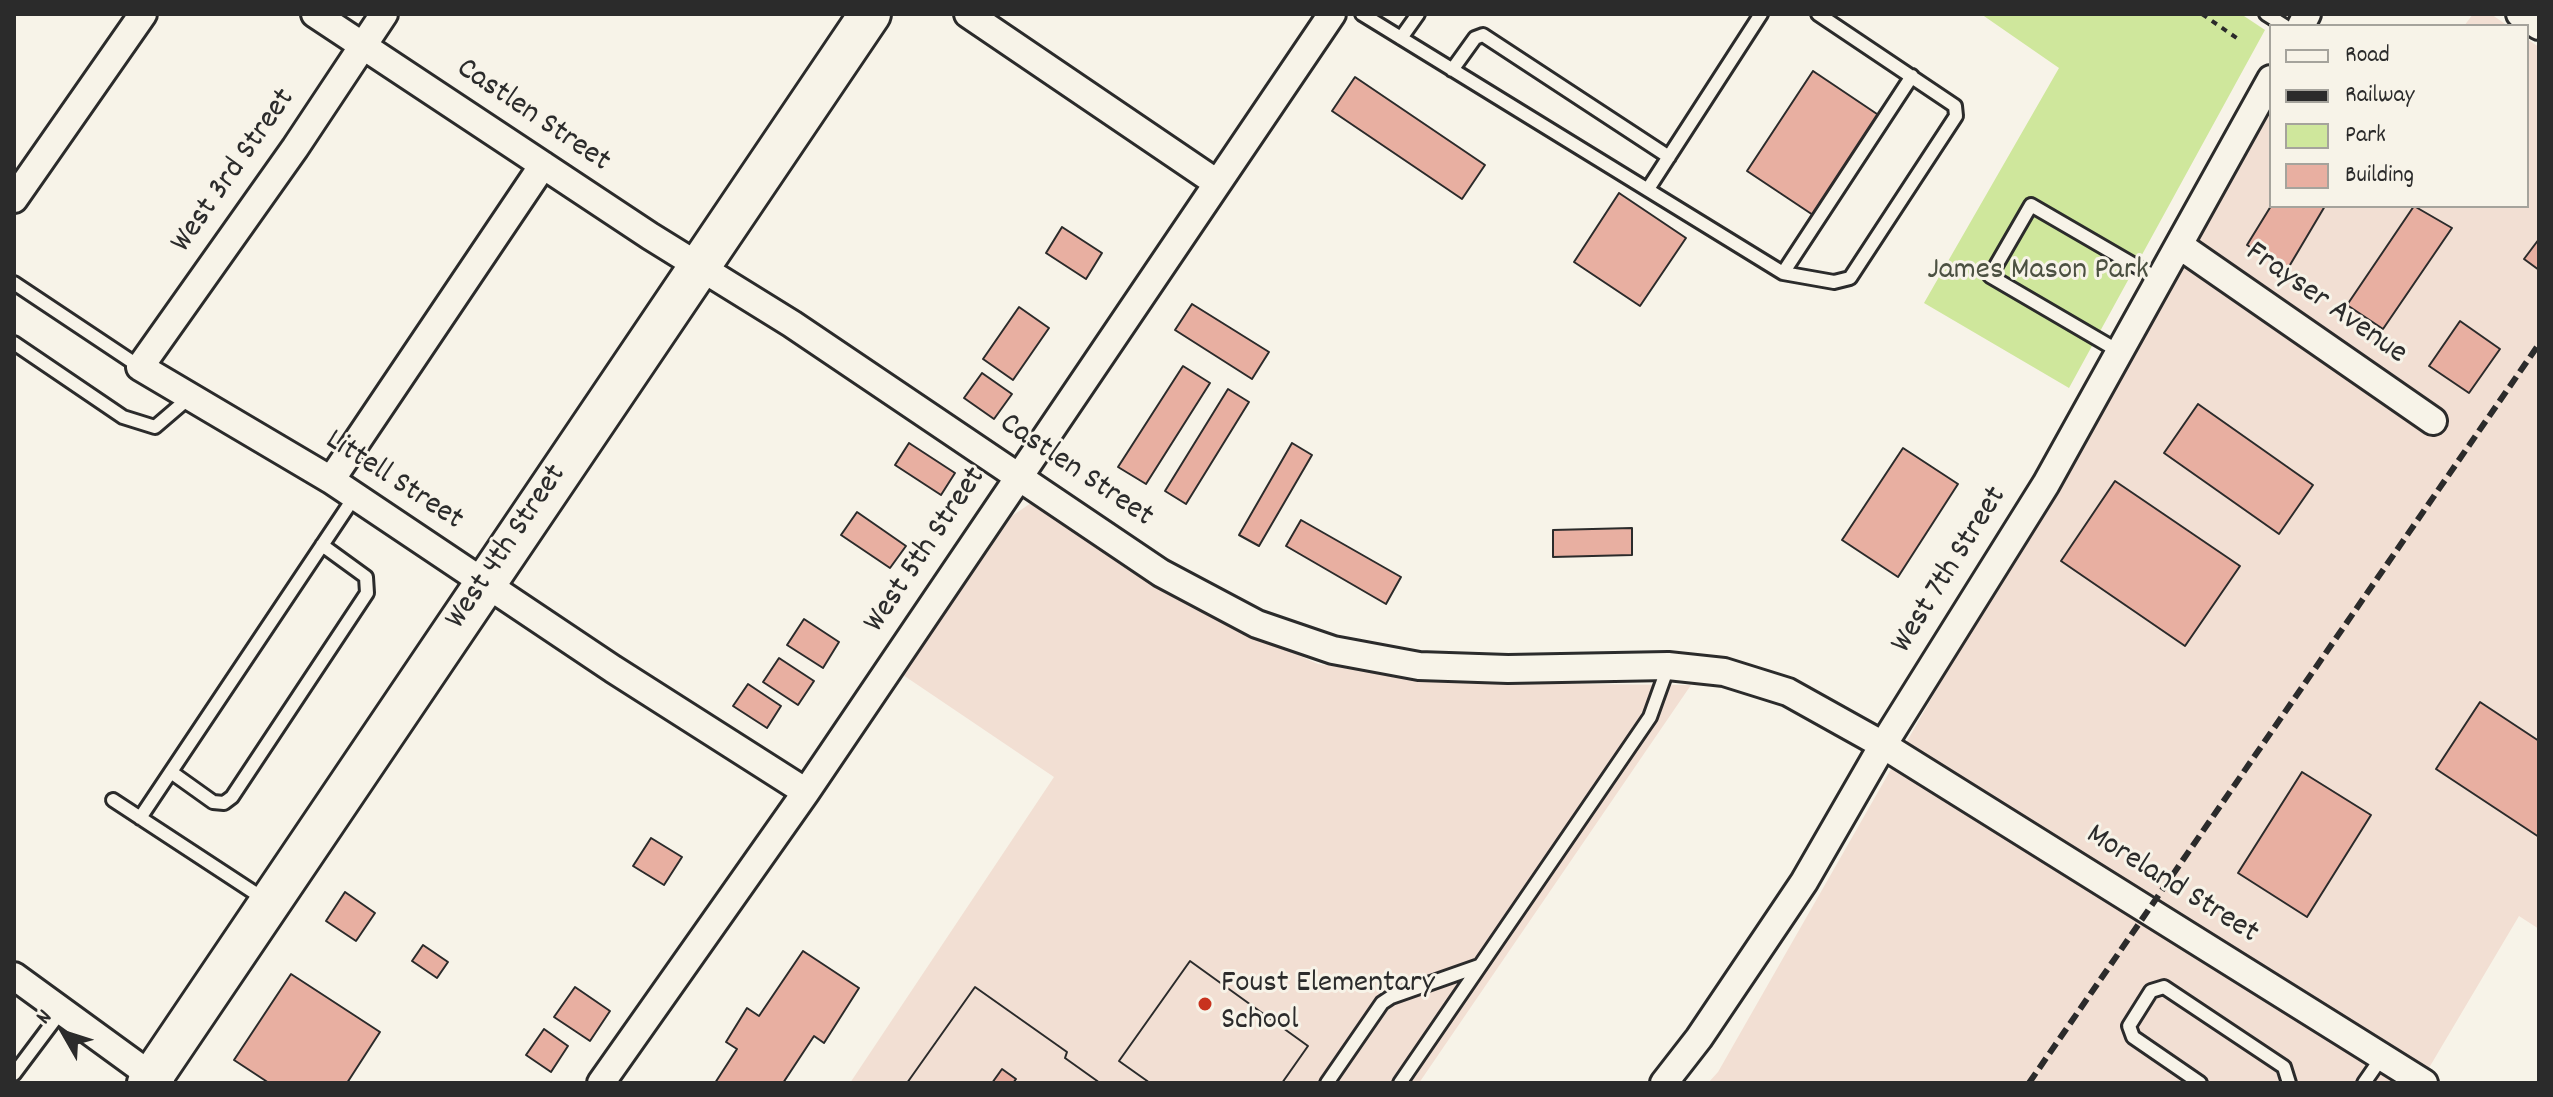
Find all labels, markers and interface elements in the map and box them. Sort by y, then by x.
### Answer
legend [2269,24,2529,208]
text: Road [2345,39,2390,73]
street label: Castlen Street [448,51,616,183]
text: Railway [2345,79,2414,113]
street label: West 3rd Street [164,83,306,261]
text: Park [2345,119,2386,153]
text: Building [2345,159,2414,193]
street label: Frayser Avenue [2237,235,2413,375]
park label: James Mason Park [1927,254,2149,292]
street label: Castlen Street [991,406,1159,538]
street label: Littell Street [317,423,469,541]
street label: West 4th Street [439,459,577,637]
street label: West 5th Street [858,461,996,641]
street label: West 7th Street [1885,481,2017,661]
street label: Moreland Street [2078,818,2264,954]
place label: Foust Elementary School [1221,967,1435,1042]
north arrow [24,993,104,1073]
marker: Foust Elementary School [1196,995,1214,1013]
text: N [29,1004,60,1032]

